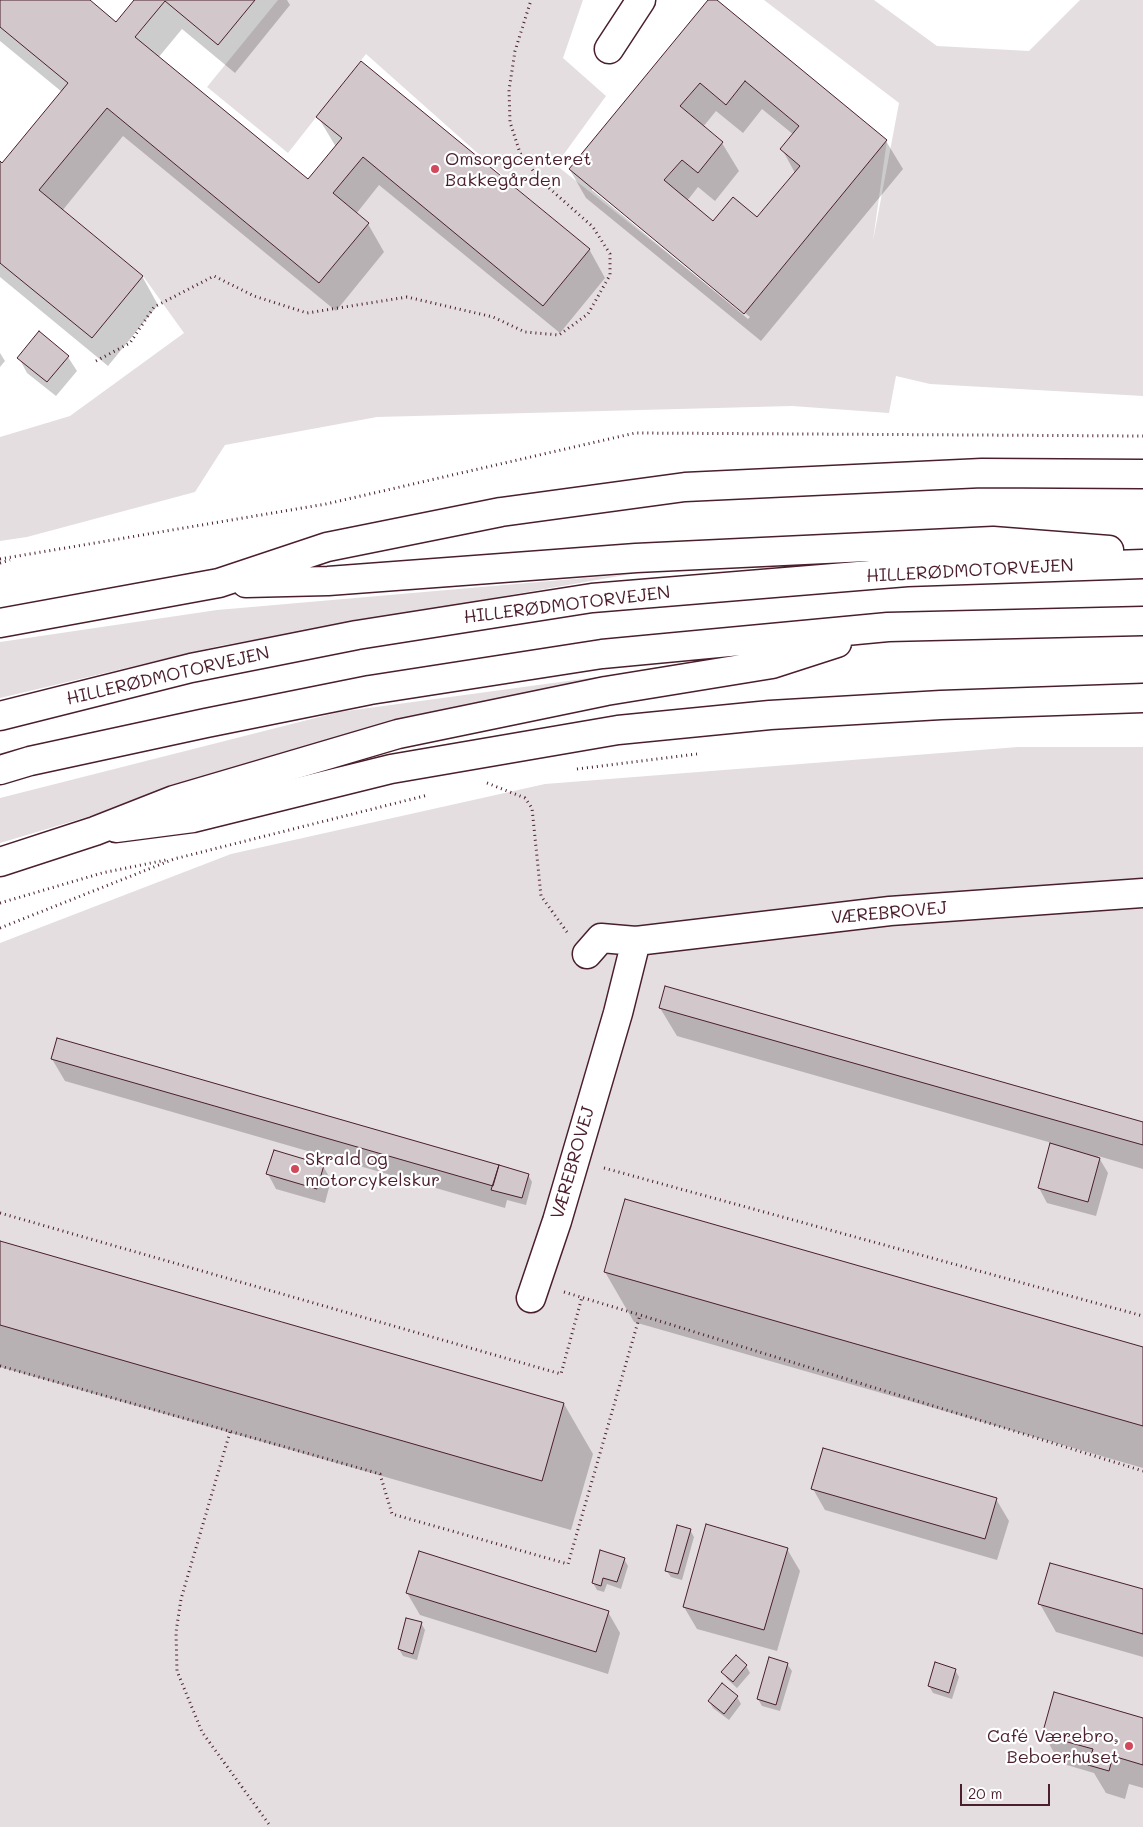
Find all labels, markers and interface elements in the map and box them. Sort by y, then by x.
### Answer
place label: Omsorgcenteret Bakkegården [445,148,591,190]
marker: Omsorgcenteret Bakkegården [429,163,441,175]
street label: HILLERØDMOTORVEJEN [866,555,1074,587]
street label: HILLERØDMOTORVEJEN [462,582,672,628]
street label: HILLERØDMOTORVEJEN [64,642,272,710]
street label: VÆREBROVEJ [830,897,948,929]
street label: VÆREBROVEJ [547,1104,599,1222]
place label: Skrald og motorcykelskur [305,1148,440,1190]
marker: Skrald og motorcykelskur [289,1163,301,1175]
place label: Café Værebro, Beboerhuset [987,1725,1119,1768]
marker: Café Værebro, Beboerhuset [1123,1740,1135,1752]
scale bar [963,1774,1053,1806]
text: 20 m [968,1783,1002,1803]

